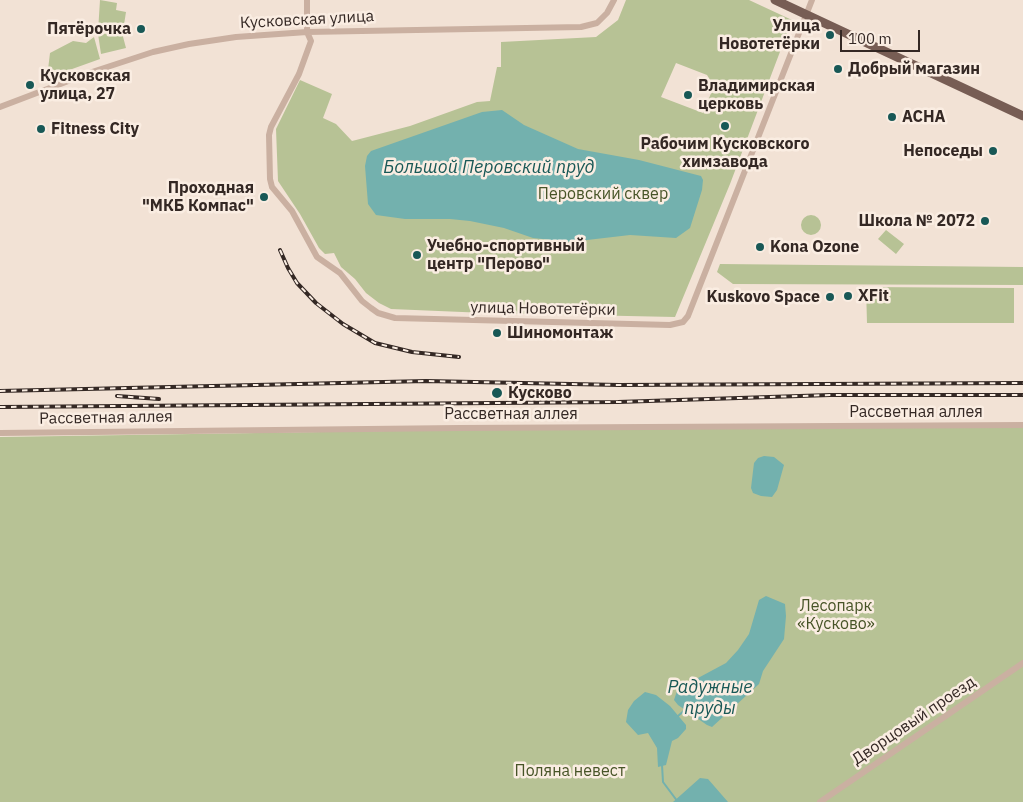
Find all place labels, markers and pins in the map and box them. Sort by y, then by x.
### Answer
place label: Улица Новотетёрки [719,16,820,54]
place label: Пятёрочка [47,19,131,39]
marker: Пятёрочка [135,23,147,35]
marker: Улица Новотетёрки [824,29,836,41]
place label: Добрый магазин [848,59,980,79]
marker: Добрый магазин [832,63,844,75]
place label: Кусковская улица, 27 [40,66,131,104]
place label: Владимирская церковь [698,76,815,114]
marker: Кусковская улица, 27 [24,79,36,91]
marker: Владимирская церковь [682,89,694,101]
place label: АСНА [902,107,945,127]
marker: АСНА [886,111,898,123]
place label: Fitness City [51,119,139,139]
marker: Рабочим Кусковского химзавода [719,120,731,132]
marker: Fitness City [35,123,47,135]
place label: Рабочим Кусковского химзавода [640,134,810,172]
place label: Непоседы [903,141,983,161]
marker: Непоседы [987,145,999,157]
place label: Проходная "МКБ Компас" [142,178,254,216]
marker: Проходная "МКБ Компас" [258,191,270,203]
place label: Школа № 2072 [859,211,975,231]
marker: Школа № 2072 [979,215,991,227]
place label: Учебно-спортивный центр "Перово" [427,236,585,274]
place label: Kona Ozone [770,237,859,257]
marker: Kona Ozone [754,241,766,253]
marker: Учебно-спортивный центр "Перово" [411,249,423,261]
place label: XFit [858,286,889,306]
place label: Kuskovo Space [707,287,820,307]
marker: XFit [842,290,854,302]
marker: Kuskovo Space [824,291,836,303]
place label: Шиномонтаж [507,323,613,343]
marker: Шиномонтаж [491,327,503,339]
place label: Кусково [508,383,572,403]
marker: Кусково [490,386,504,400]

